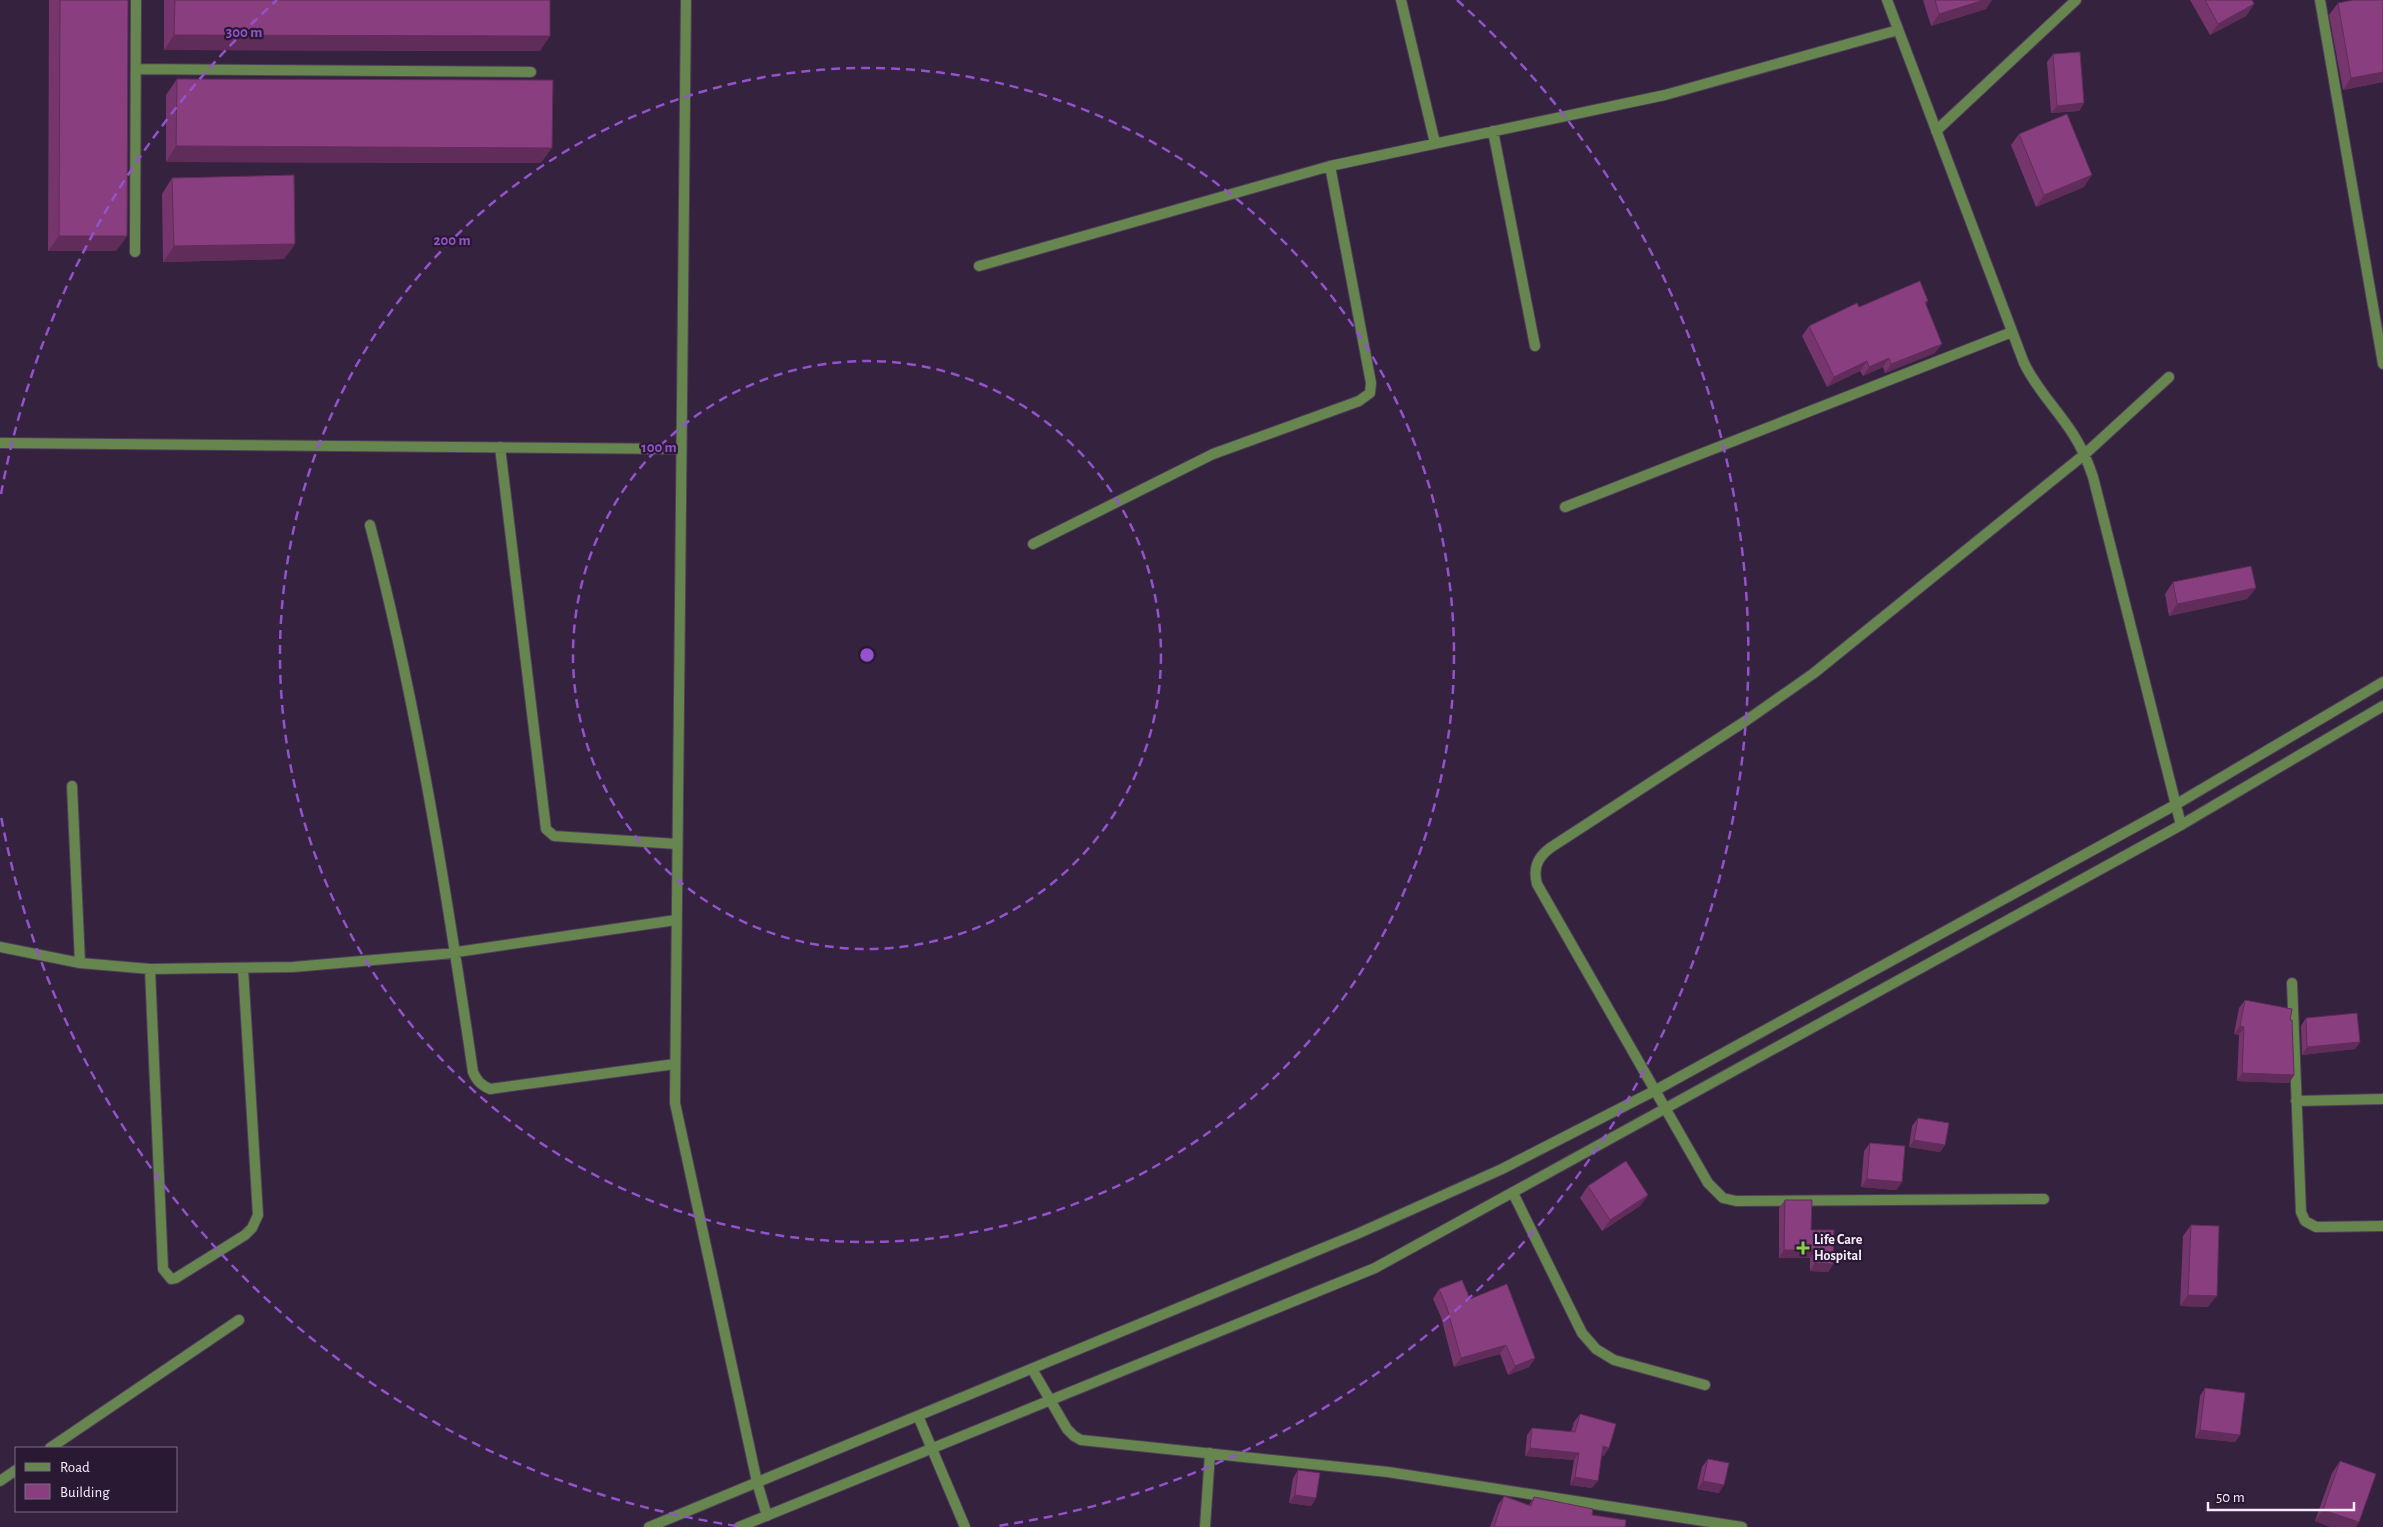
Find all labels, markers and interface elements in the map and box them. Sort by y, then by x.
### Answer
text: 300 m [226,25,262,40]
text: 200 m [433,233,471,248]
text: 100 m [641,440,677,455]
centre of rings [858,646,876,664]
place label: Life Care Hospital [1814,1233,1863,1263]
marker: Life Care Hospital [1796,1241,1810,1255]
legend [15,1447,178,1512]
text: Road [60,1460,90,1475]
scale bar [2208,1480,2354,1512]
text: Building [60,1485,110,1500]
text: 50 m [2216,1490,2245,1505]

